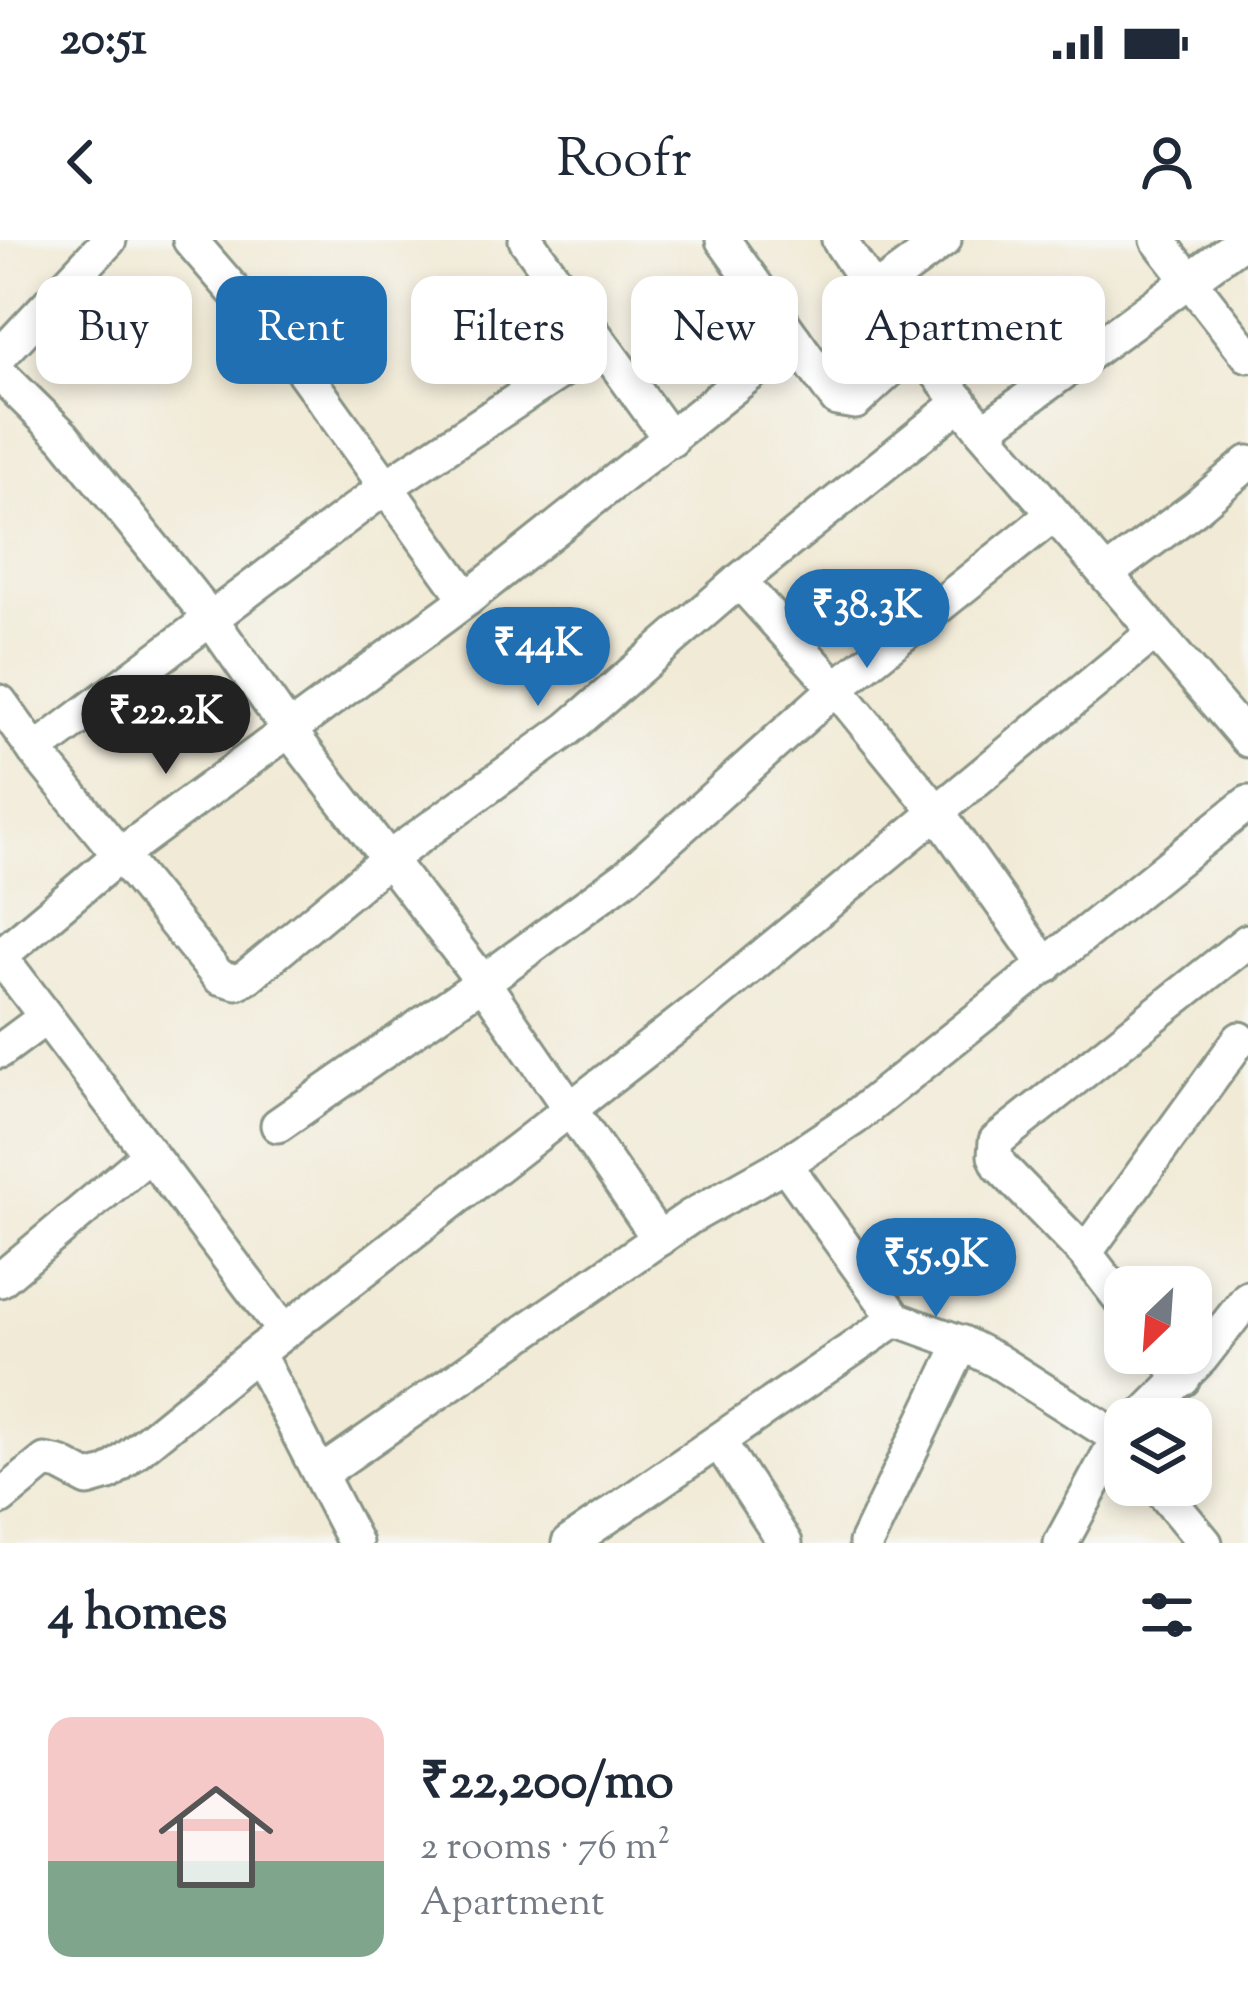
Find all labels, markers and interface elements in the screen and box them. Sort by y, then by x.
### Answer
text: 20:51 [60,10,147,75]
text: Roofr [556,123,692,201]
icon: back [48,129,114,195]
icon: person [1134,129,1200,195]
chip: Buy [36,276,192,384]
chip: Rent [216,276,387,384]
chip: Filters [411,276,607,384]
chip: New [631,276,798,384]
chip: Apartment [822,276,1105,384]
pin: ₹38.3K [769,569,965,671]
text: ₹38.3K [812,580,923,636]
pin: ₹44K [467,607,609,709]
text: ₹44K [493,618,583,674]
pin: ₹22.2K [68,675,264,777]
text: ₹22.2K [108,686,224,742]
pin: ₹55.9K [838,1218,1034,1320]
text: ₹55.9K [883,1229,989,1285]
north arrow [1104,1266,1212,1374]
map controls [1104,1266,1212,1506]
button: layers [1104,1398,1212,1506]
text: 4 homes [48,1579,227,1652]
icon: filters [1134,1582,1200,1648]
text: ₹22,200/mo [420,1748,674,1821]
icon: home [144,1765,288,1909]
text: 2 rooms · 76 m² [420,1821,671,1877]
text: Apartment [420,1877,604,1933]

